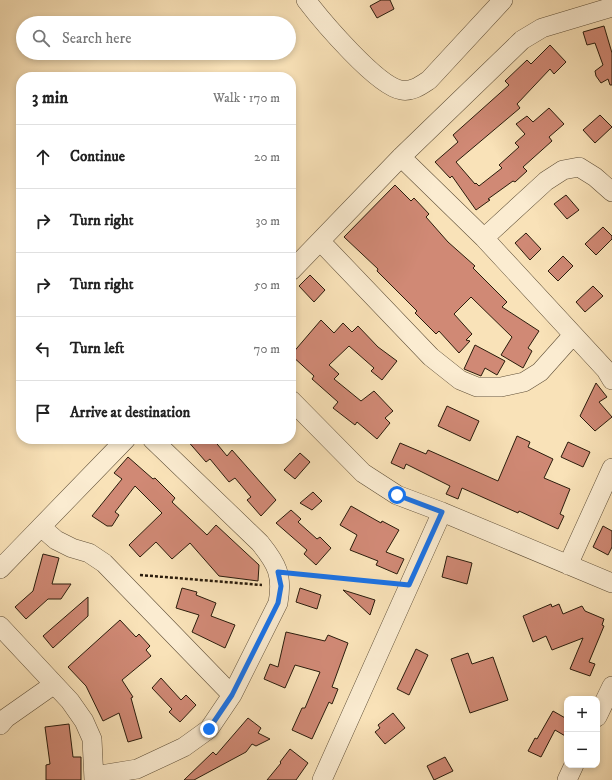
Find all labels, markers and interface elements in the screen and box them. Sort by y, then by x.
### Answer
search box [16,16,296,60]
icon: search [30,27,52,49]
text: Search here [62,29,131,48]
text: 3 min [32,87,68,109]
text: Walk · 170 m [213,90,280,106]
icon: ahead [32,146,54,168]
text: Continue [70,147,125,166]
text: 20 m [254,149,280,165]
icon: right [32,210,54,232]
text: Turn right [70,211,133,230]
text: 30 m [256,213,280,229]
icon: right [32,274,54,296]
text: Turn right [70,275,133,294]
text: 50 m [254,277,280,293]
icon: left [32,338,54,360]
text: Turn left [70,339,124,358]
text: 70 m [254,341,280,357]
icon: arrive [32,402,54,424]
text: Arrive at destination [70,403,190,422]
route start [388,486,406,504]
map controls [564,696,600,768]
button: + [564,696,600,732]
route end [200,720,218,738]
button: − [564,732,600,768]

